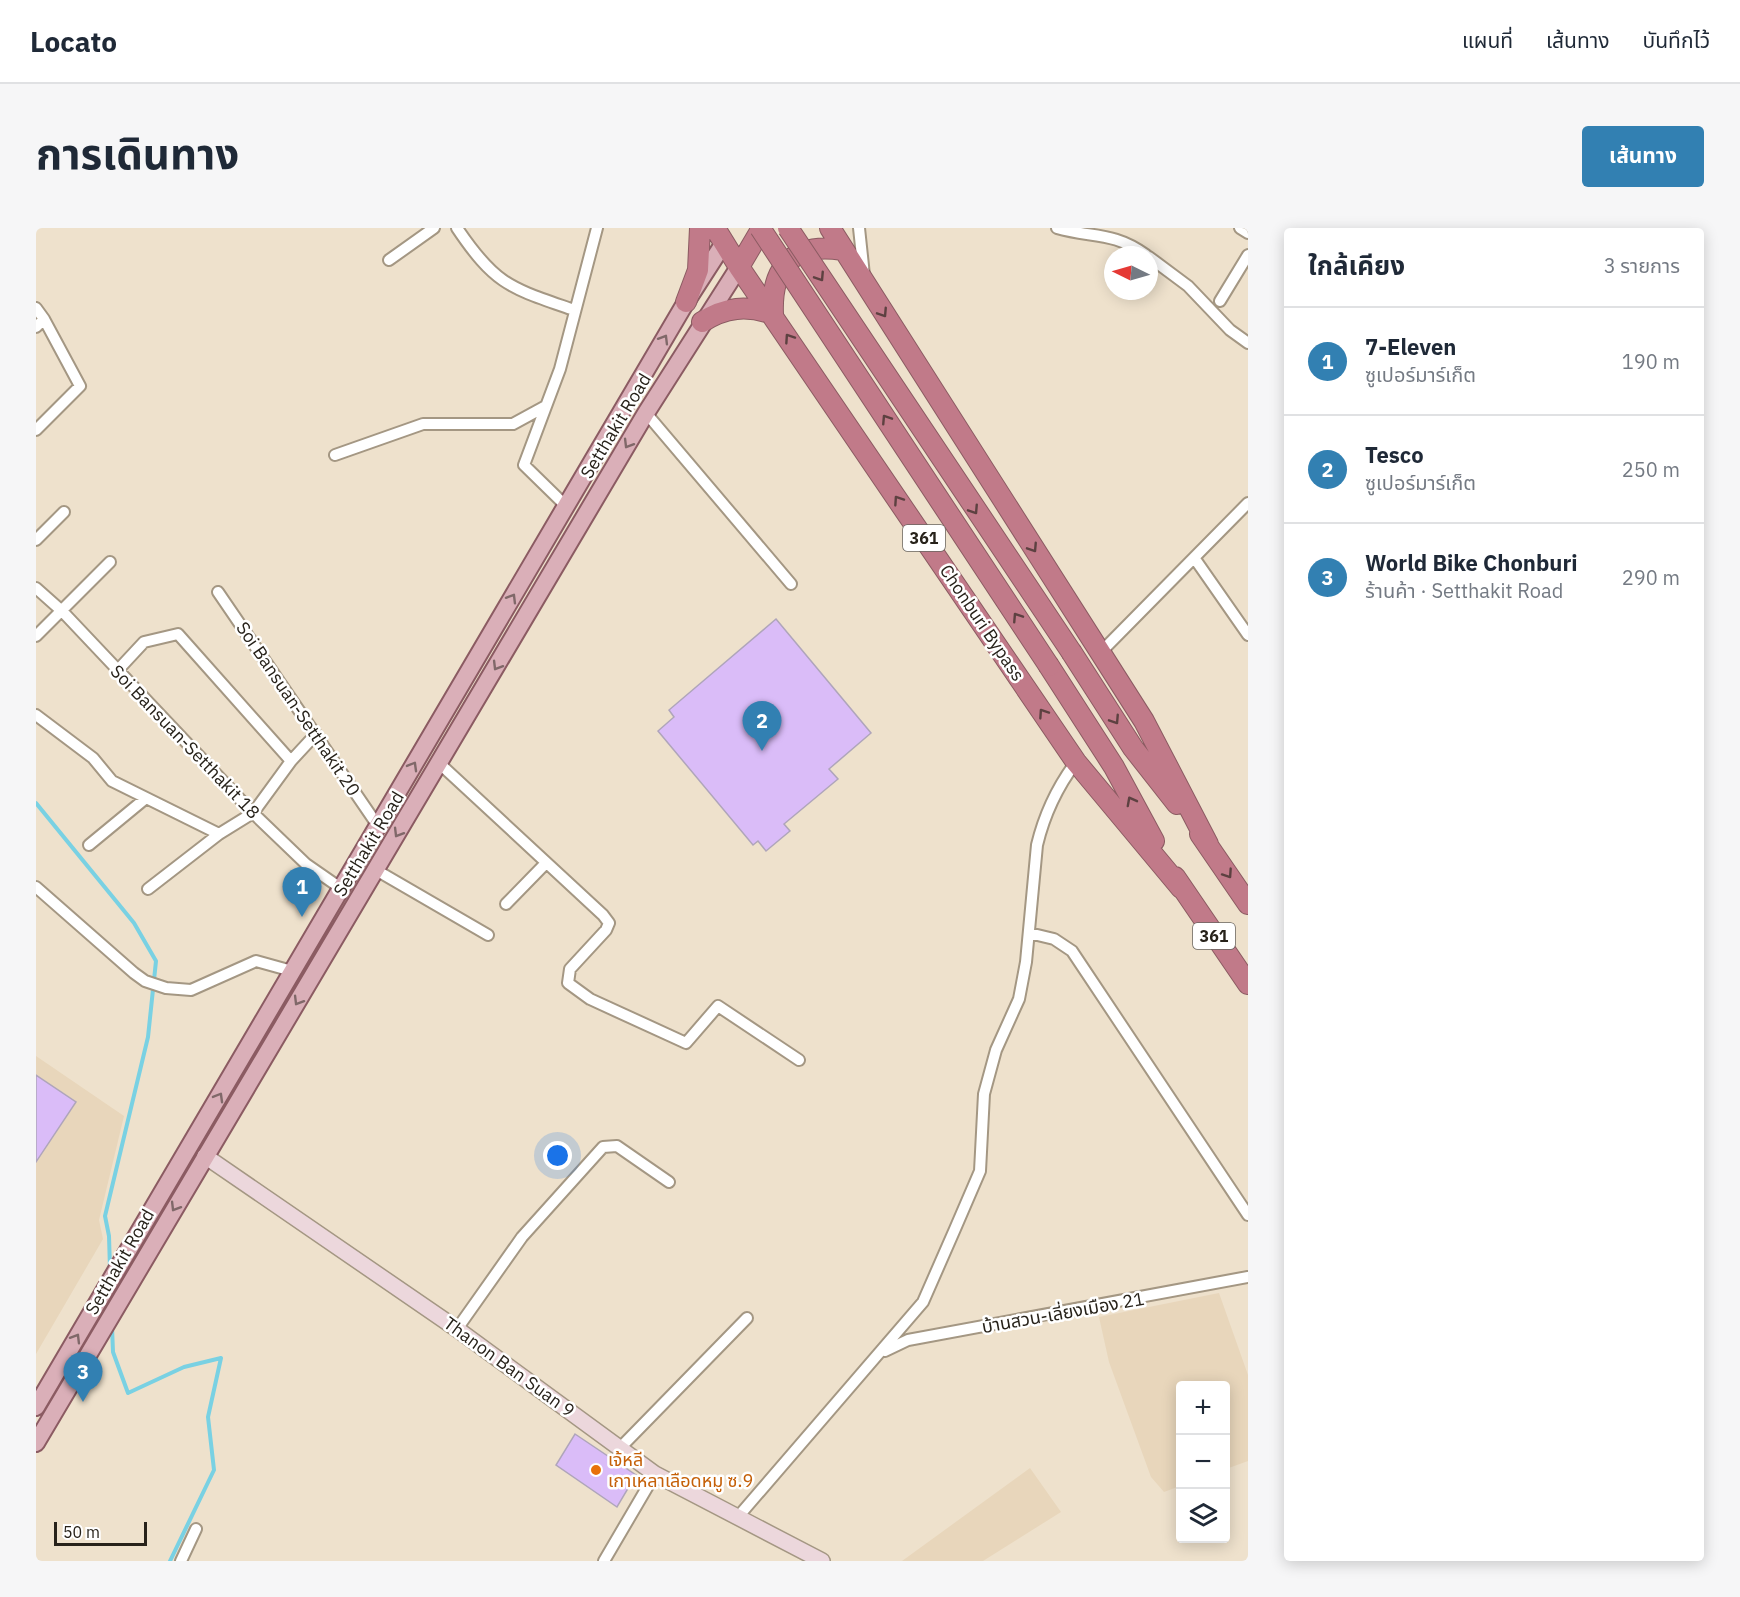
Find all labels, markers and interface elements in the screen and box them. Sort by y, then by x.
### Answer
text: Locato [30,23,117,60]
text: แผนที่ [1462,26,1513,54]
text: เส้นทาง [1546,26,1610,54]
text: บันทึกไว้ [1643,26,1710,54]
text: การเดินทาง [36,126,239,181]
button: เส้นทาง [1582,126,1704,187]
north arrow [1104,246,1158,300]
text: ใกล้เคียง [1308,248,1405,282]
text: 3 รายการ [1604,252,1680,279]
one-way arrow [813,271,825,281]
one-way arrow [875,307,886,318]
text: 7-Eleven [1365,332,1456,361]
one-way arrow [785,334,796,345]
one-way arrow [657,335,669,345]
text: 1 [1322,348,1334,375]
text: 190 m [1622,348,1680,375]
text: ซูเปอร์มาร์เก็ต [1365,361,1476,388]
street label: Setthakit Road [575,369,656,482]
one-way arrow [882,415,893,426]
one-way arrow [624,437,636,448]
text: Tesco [1365,440,1424,469]
text: 2 [1322,456,1334,483]
text: 250 m [1622,456,1680,483]
text: ซูเปอร์มาร์เก็ต [1365,469,1476,496]
one-way arrow [894,496,905,507]
one-way arrow [967,503,978,514]
road number: 361 [903,525,945,551]
one-way arrow [1026,542,1038,552]
text: World Bike Chonburi [1365,548,1578,577]
street label: Chonburi Bypass [935,560,1030,685]
text: 3 [1322,564,1334,591]
text: 290 m [1622,564,1680,591]
text: ร้านค้า · Setthakit Road [1365,577,1563,604]
one-way arrow [505,594,517,604]
one-way arrow [1013,613,1024,624]
street label: Soi Bansuan-Setthakit 20 [231,617,365,800]
street label: Soi Bansuan-Setthakit 18 [106,660,265,823]
one-way arrow [493,660,504,670]
pin: 2 [742,702,782,751]
one-way arrow [1039,709,1050,720]
one-way arrow [1108,713,1119,724]
one-way arrow [406,762,418,772]
street label: Setthakit Road [328,787,409,900]
one-way arrow [1127,796,1139,807]
one-way arrow [393,827,405,837]
one-way arrow [1221,867,1232,878]
pin: 1 [282,868,322,917]
road number: 361 [1193,923,1235,949]
one-way arrow [293,995,305,1005]
one-way arrow [212,1093,223,1103]
your location [543,1141,572,1170]
one-way arrow [171,1201,183,1211]
street label: Setthakit Road [80,1205,159,1319]
street label: บ้านสวน-เลี่ยงเมือง 21 [980,1286,1146,1338]
street label: Thanon Ban Suan 9 [439,1311,579,1422]
one-way arrow [69,1334,81,1344]
pin: 3 [64,1352,102,1402]
map controls [1176,1381,1230,1543]
button: + [1176,1381,1230,1435]
button: − [1176,1435,1230,1489]
place label: เจ้หลี เกาเหลาเลือดหมู ซ.9 [608,1448,753,1493]
marker: เจ้หลี เกาเหลาเลือดหมู ซ.9 [589,1463,603,1477]
button: layers [1176,1489,1230,1543]
scale bar [54,1519,147,1546]
text: 50 m [63,1522,100,1542]

